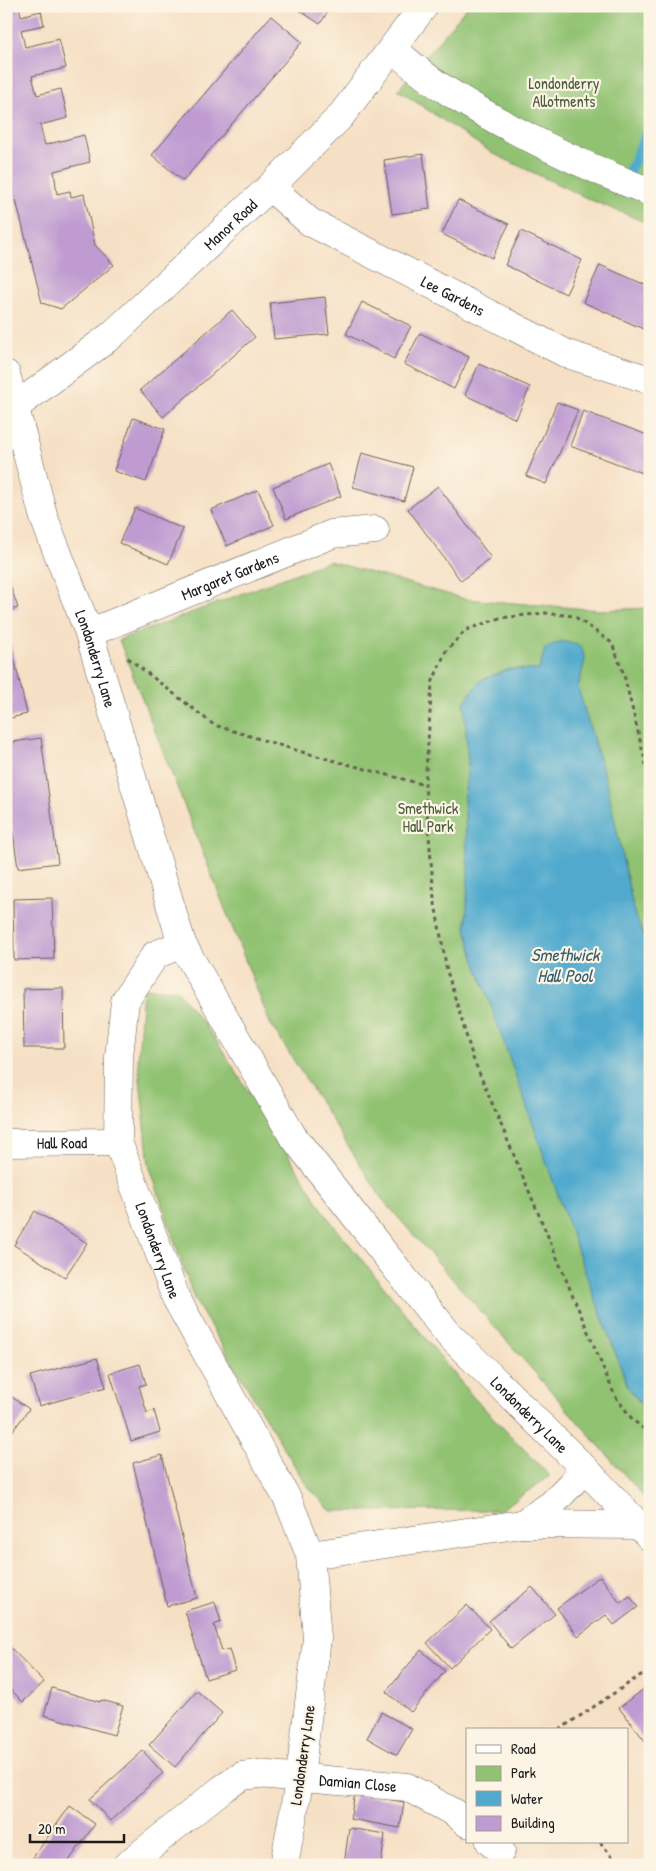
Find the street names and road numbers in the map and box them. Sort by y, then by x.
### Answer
street label: Manor Road [199,194,262,255]
street label: Lee Gardens [418,270,489,321]
street label: Margaret Gardens [178,546,282,605]
street label: Londonderry Lane [70,607,122,711]
street label: Hall Road [37,1131,87,1154]
street label: Londonderry Lane [130,1199,186,1302]
street label: Londonderry Lane [486,1371,574,1458]
street label: Londonderry Lane [284,1703,320,1806]
street label: Damian Close [318,1768,398,1797]

